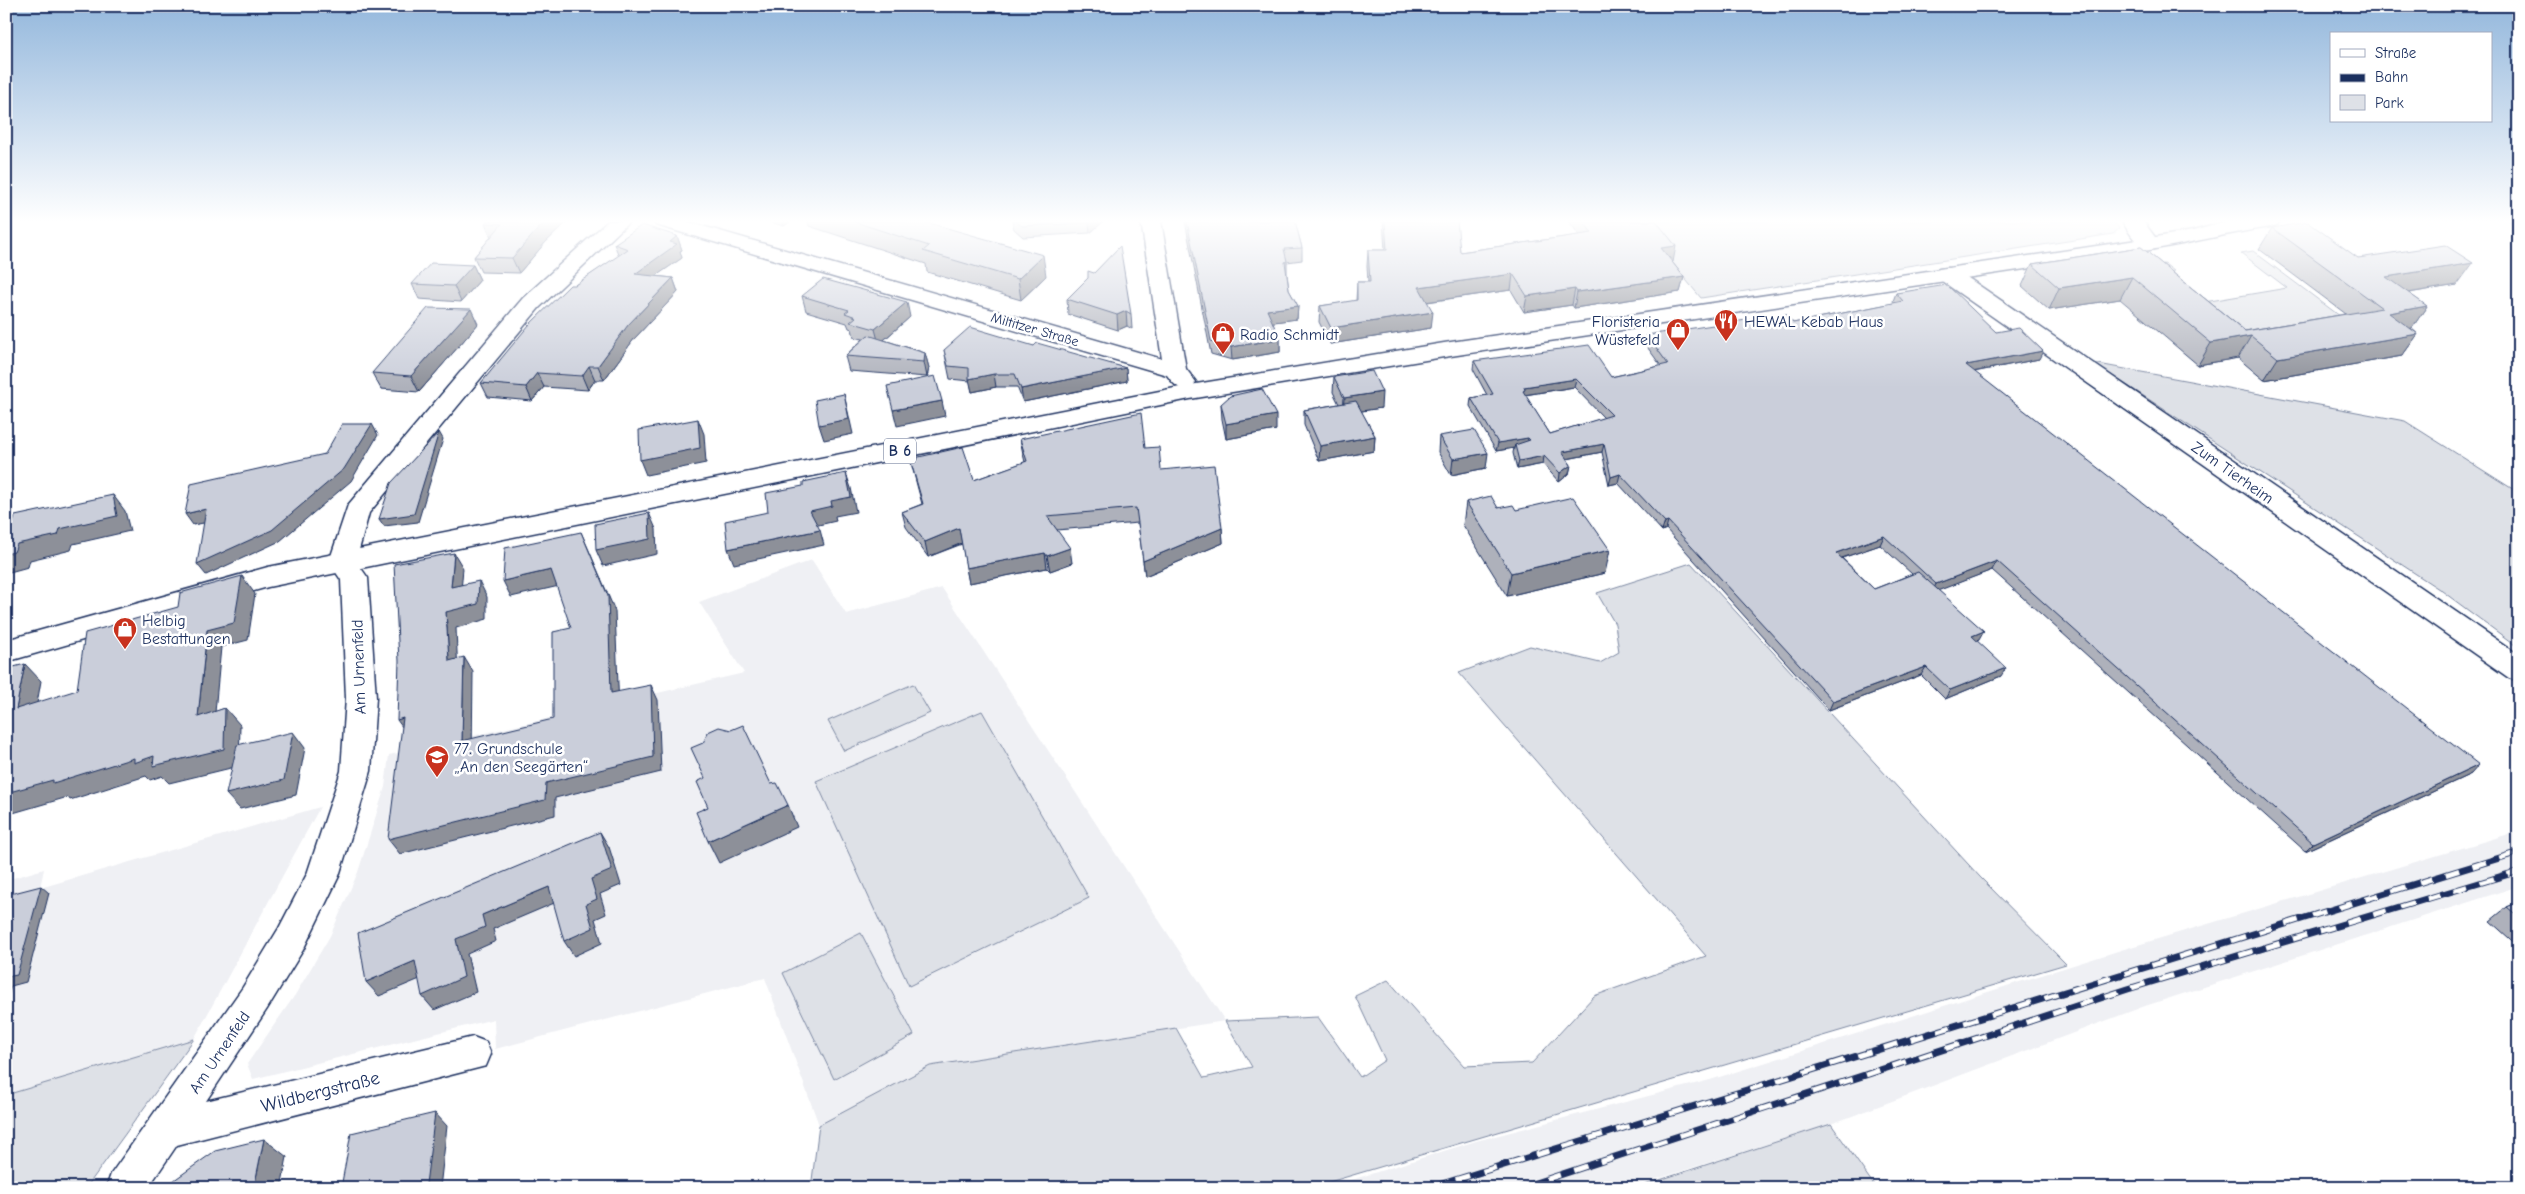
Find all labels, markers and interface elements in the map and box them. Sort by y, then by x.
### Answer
legend [2330,32,2492,122]
text: Straße [2375,44,2417,62]
text: Bahn [2375,68,2408,86]
text: Park [2375,94,2404,112]
restaurant icon: HEWAL Kebab Haus [1713,308,1739,342]
street label: Miltitzer Straße [989,309,1081,350]
place label: Floristeria Wüstefeld [1592,313,1660,349]
place label: HEWAL Kebab Haus [1744,313,1884,331]
shop icon: Floristeria Wüstefeld [1665,317,1691,351]
shop icon: Radio Schmidt [1210,321,1236,355]
place label: Radio Schmidt [1240,326,1339,344]
road number: B 6 [884,438,916,464]
street label: Zum Tierheim [2188,438,2277,508]
place label: Helbig Bestattungen [142,612,230,648]
shop icon: Helbig Bestattungen [112,616,138,650]
street label: Am Urnenfeld [348,619,370,715]
place label: 77. Grundschule „An den Seegärten“ [454,740,588,776]
school or university icon: 77. Grundschule „An den Seegärten“ [424,744,450,778]
street label: Am Urnenfeld [186,1008,254,1097]
street label: Wildbergstraße [259,1067,382,1117]

